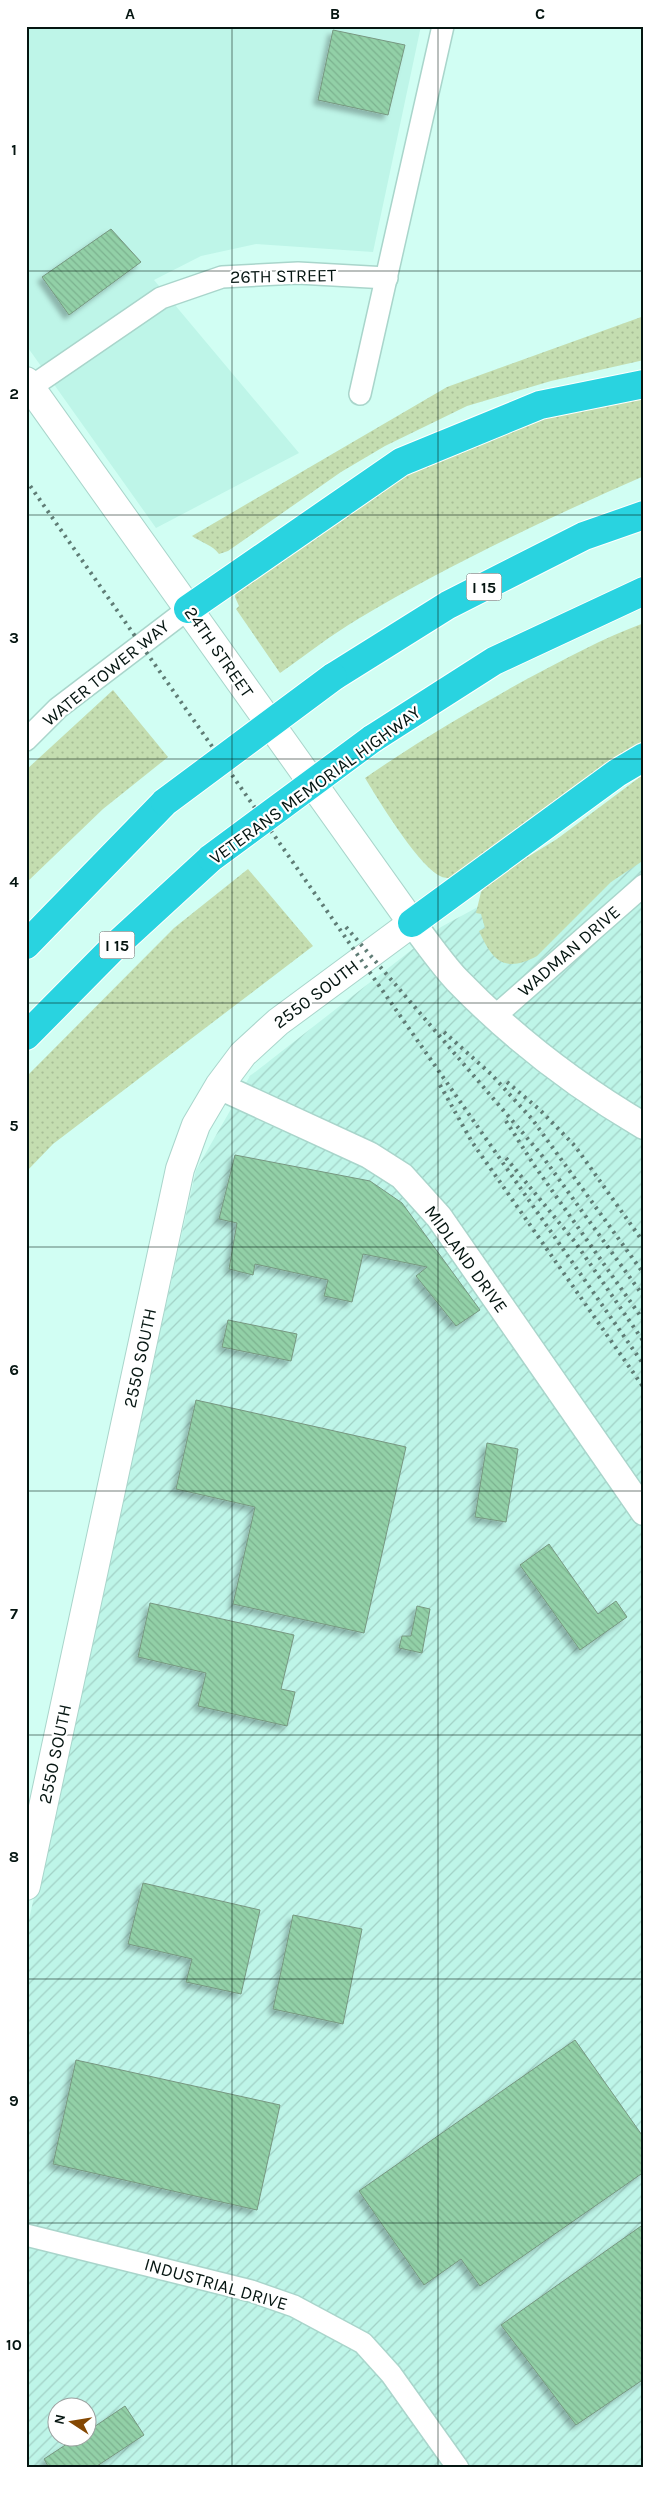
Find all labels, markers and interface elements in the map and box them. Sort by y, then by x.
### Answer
text: A [125,4,135,23]
text: B [330,4,340,23]
text: C [535,4,545,23]
text: 1 [11,140,17,159]
street label: 26TH STREET [230,264,336,288]
text: 2 [9,384,19,403]
road number: I 15 [466,574,502,600]
street label: 24TH STREET [180,602,258,702]
street label: WATER TOWER WAY [38,615,174,731]
text: 3 [9,628,19,647]
street label: VETERANS MEMORIAL HIGHWAY [205,701,425,869]
text: 4 [9,872,19,891]
street label: WADMAN DRIVE [513,901,625,1001]
road number: I 15 [100,932,134,958]
street label: 2550 SOUTH [269,955,363,1033]
text: 5 [9,1116,19,1135]
street label: MIDLAND DRIVE [420,1201,512,1317]
street label: 2550 SOUTH [119,1306,161,1410]
text: 6 [9,1360,19,1379]
text: 7 [10,1604,18,1623]
street label: 2550 SOUTH [34,1702,76,1806]
text: 8 [9,1847,19,1866]
text: 9 [9,2091,19,2110]
street label: INDUSTRIAL DRIVE [142,2253,290,2315]
text: 10 [6,2335,22,2354]
north arrow [48,2396,98,2446]
text: N [50,2413,69,2426]

